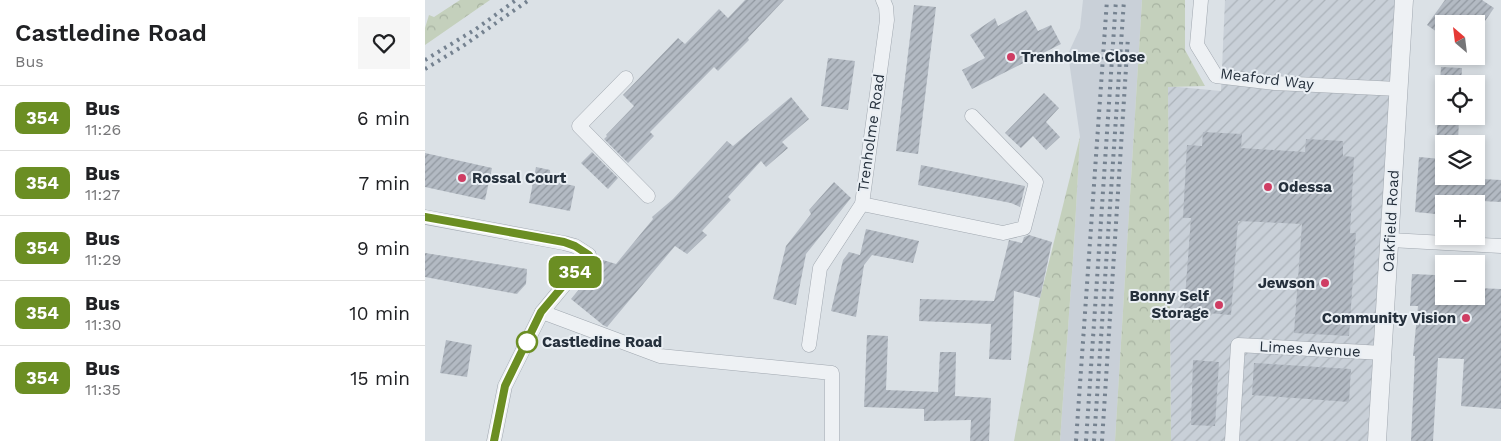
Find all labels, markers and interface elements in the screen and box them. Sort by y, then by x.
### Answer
north arrow [1435,15,1485,65]
map controls [1435,15,1485,305]
button: heart [358,17,410,69]
text: Castledine Road [15,19,207,47]
place label: Trenholme Close [1021,48,1146,66]
marker: Trenholme Close [1005,51,1017,63]
text: Bus [15,52,44,71]
street label: Meaford Way [1219,64,1315,94]
street label: Trenholme Road [854,73,888,193]
button: locate [1435,75,1485,125]
text: Bus [85,97,120,120]
text: 354 [26,107,59,128]
text: 6 min [357,107,410,130]
text: 11:26 [85,120,121,139]
button: layers [1435,135,1485,185]
text: Bus [85,162,120,185]
place label: Rossal Court [472,169,567,187]
street label: Oakfield Road [1379,169,1403,273]
text: 354 [26,172,59,193]
text: 7 min [359,172,410,195]
marker: Rossal Court [456,172,468,184]
place label: Odessa [1278,178,1332,196]
marker: Odessa [1262,181,1274,193]
text: 11:27 [85,185,120,204]
button: + [1435,195,1485,245]
text: Bus [85,227,120,250]
text: 354 [26,237,59,258]
text: 9 min [357,237,410,260]
text: 11:29 [85,250,121,269]
button: − [1435,255,1485,305]
line badge: 354 [546,256,604,288]
text: 354 [559,261,591,282]
place label: Jewson [1258,274,1315,292]
marker: Jewson [1319,277,1331,289]
place label: Bonny Self Storage [1130,287,1210,322]
text: Bus [85,292,120,315]
marker: Bonny Self Storage [1213,299,1225,311]
text: 354 [26,302,59,323]
text: 10 min [349,302,410,325]
place label: Community Vision [1322,309,1456,327]
marker: Community Vision [1460,312,1472,324]
text: 11:30 [85,315,122,334]
marker: Castledine Road [516,331,538,353]
place label: Castledine Road [542,333,662,351]
street label: Limes Avenue [1259,337,1361,361]
text: Bus [85,357,120,380]
text: 354 [26,367,59,388]
text: 15 min [350,367,410,390]
text: 11:35 [85,380,121,399]

